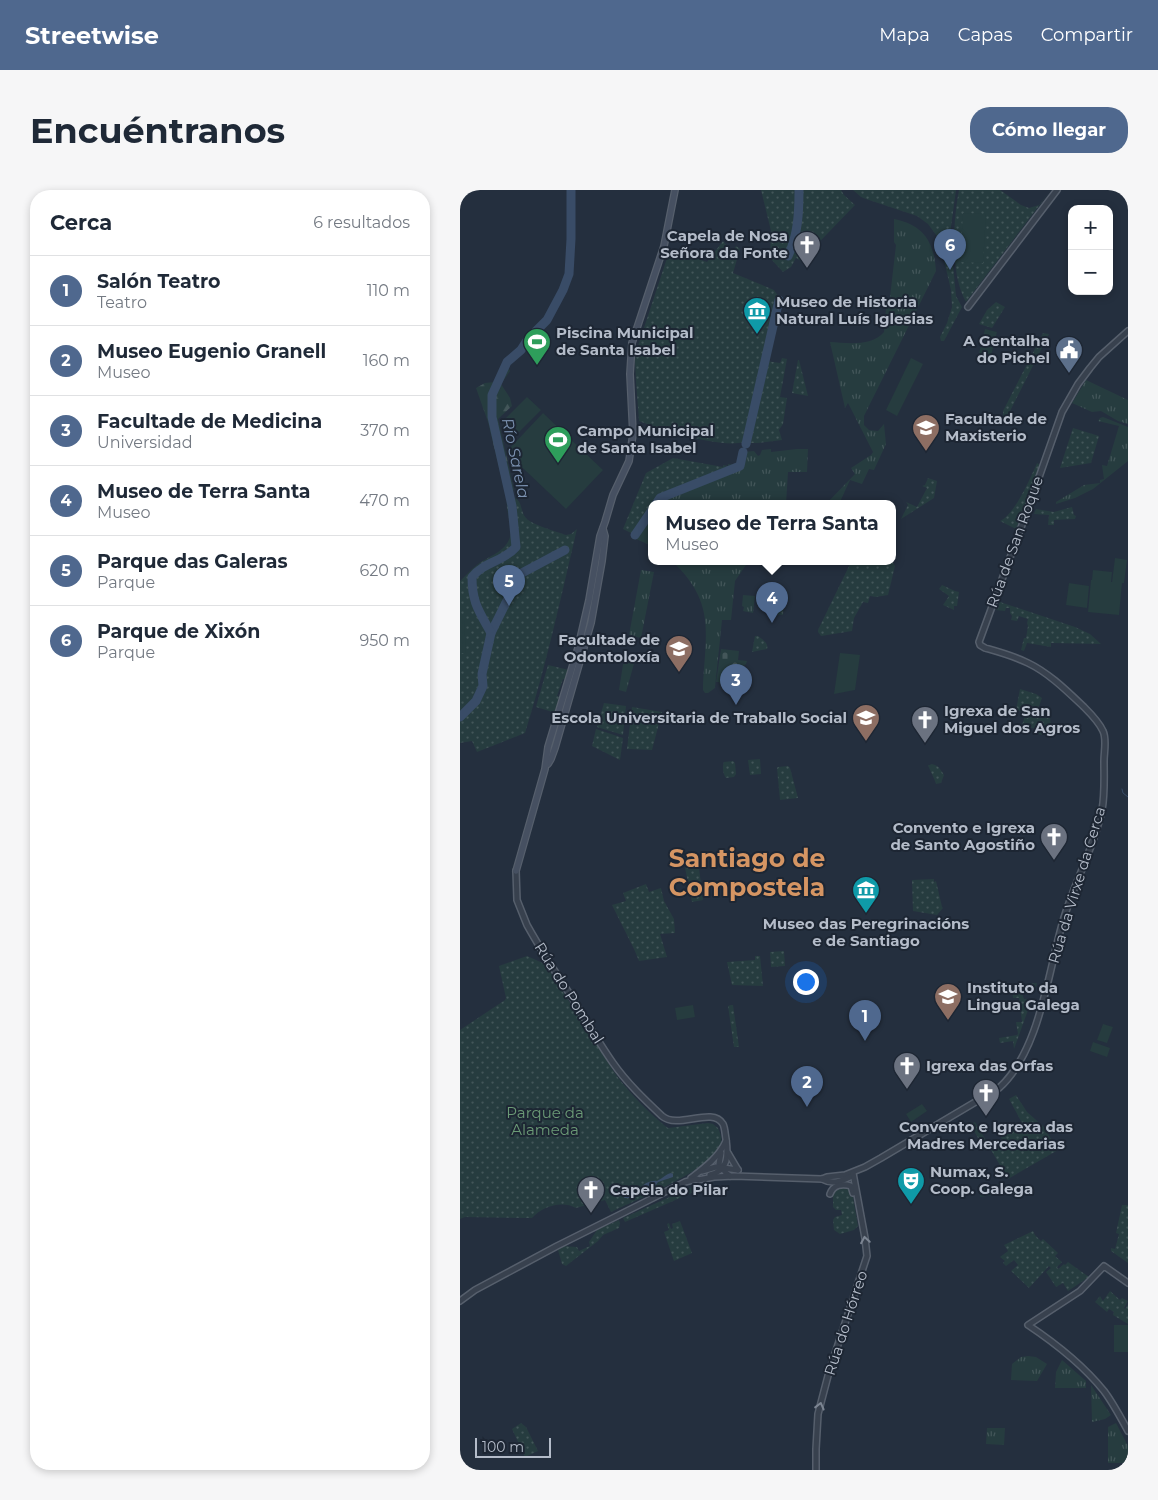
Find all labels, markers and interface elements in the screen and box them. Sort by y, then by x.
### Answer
text: Streetwise [25,21,159,50]
text: Mapa [879,24,930,46]
text: Capas [958,24,1013,46]
text: Compartir [1041,24,1133,46]
button: Cómo llegar [970,107,1128,153]
text: Encuéntranos [30,109,285,152]
map controls [1068,205,1113,295]
button: + [1068,205,1113,250]
text: Cerca [50,210,112,235]
text: 6 resultados [313,213,410,232]
place label: Capela de Nosa Señora da Fonte [660,226,788,262]
pin: 6 [934,229,966,270]
church icon: Capela de Nosa Señora da Fonte [792,230,822,269]
button: − [1068,250,1113,295]
text: Salón Teatro [97,270,220,293]
text: 1 [63,281,69,300]
text: 110 m [367,281,410,300]
place label: Museo de Historia Natural Luís Iglesias [776,292,933,328]
text: Teatro [97,293,147,312]
museum icon: Museo de Historia Natural Luís Iglesias [742,296,772,335]
place label: Piscina Municipal de Santa Isabel [556,323,693,359]
sports icon: Piscina Municipal de Santa Isabel [522,327,552,366]
place label: A Gentalha do Pichel [962,331,1050,367]
public building icon: A Gentalha do Pichel [1054,335,1084,374]
text: Museo Eugenio Granell [97,340,326,363]
text: 2 [61,351,71,370]
text: 160 m [363,351,410,370]
text: Museo [97,363,151,382]
place label: Facultade de Maxisterio [945,409,1047,445]
text: Facultade de Medicina [97,410,322,433]
school or university icon: Facultade de Maxisterio [911,413,941,452]
water label: Río Sarela [498,416,533,500]
text: 3 [61,421,71,440]
text: 370 m [360,421,410,440]
place label: Campo Municipal de Santa Isabel [577,421,714,457]
sports icon: Campo Municipal de Santa Isabel [543,425,573,464]
text: Universidad [97,433,193,452]
street label: Rúa de San Roque [982,473,1047,610]
text: Museo de Terra Santa [97,480,311,503]
text: 4 [60,491,72,510]
text: 470 m [359,491,410,510]
popup [648,500,896,565]
text: Museo [97,503,151,522]
text: Museo de Terra Santa [665,512,879,535]
text: Museo [665,535,719,554]
text: Parque das Galeras [97,550,288,573]
text: 5 [61,561,71,580]
text: 620 m [359,561,410,580]
pin: 5 [493,565,525,606]
text: Parque [97,573,155,592]
pin: 4 [756,582,788,623]
text: Parque de Xixón [97,620,260,643]
place label: Facultade de Odontoloxía [558,630,660,666]
text: 6 [61,631,71,650]
text: 950 m [359,631,410,650]
school or university icon: Facultade de Odontoloxía [664,634,694,673]
text: Parque [97,643,155,662]
pin: 3 [720,664,752,705]
place label: Igrexa de San Miguel dos Agros [944,701,1080,737]
school or university icon: Escola Universitaria de Traballo Social [851,703,881,742]
church icon: Igrexa de San Miguel dos Agros [910,705,940,744]
place label: Escola Universitaria de Traballo Social [551,708,847,727]
street label: Rúa da Virxe da Cerca [1044,804,1109,966]
place label: Convento e Igrexa de Santo Agostiño [890,818,1035,854]
church icon: Convento e Igrexa de Santo Agostiño [1039,822,1069,861]
district label: Santiago de Compostela [669,843,825,902]
museum icon: Museo das Peregrinacións e de Santiago [851,875,881,914]
place label: Museo das Peregrinacións e de Santiago [763,914,969,950]
street label: Rúa do Pombal [531,938,608,1047]
your location [793,969,819,995]
place label: Instituto da Lingua Galega [967,978,1080,1014]
school or university icon: Instituto da Lingua Galega [933,982,963,1021]
pin: 1 [849,1000,881,1041]
church icon: Igrexa das Orfas [892,1051,922,1090]
place label: Igrexa das Orfas [926,1056,1053,1075]
pin: 2 [791,1066,823,1107]
church icon: Convento e Igrexa das Madres Mercedarias [971,1078,1001,1117]
park label: Parque da Alameda [506,1103,584,1139]
place label: Convento e Igrexa das Madres Mercedarias [899,1117,1073,1153]
place label: Numax, S. Coop. Galega [930,1162,1033,1198]
theatre icon: Numax, S. Coop. Galega [896,1166,926,1205]
church icon: Capela do Pilar [576,1175,606,1214]
place label: Capela do Pilar [610,1180,729,1199]
one-way arrow [861,1236,871,1245]
street label: Rúa do Hórreo [820,1268,871,1378]
one-way arrow [814,1402,825,1411]
scale bar [475,1435,551,1458]
text: 100 m [482,1438,524,1456]

